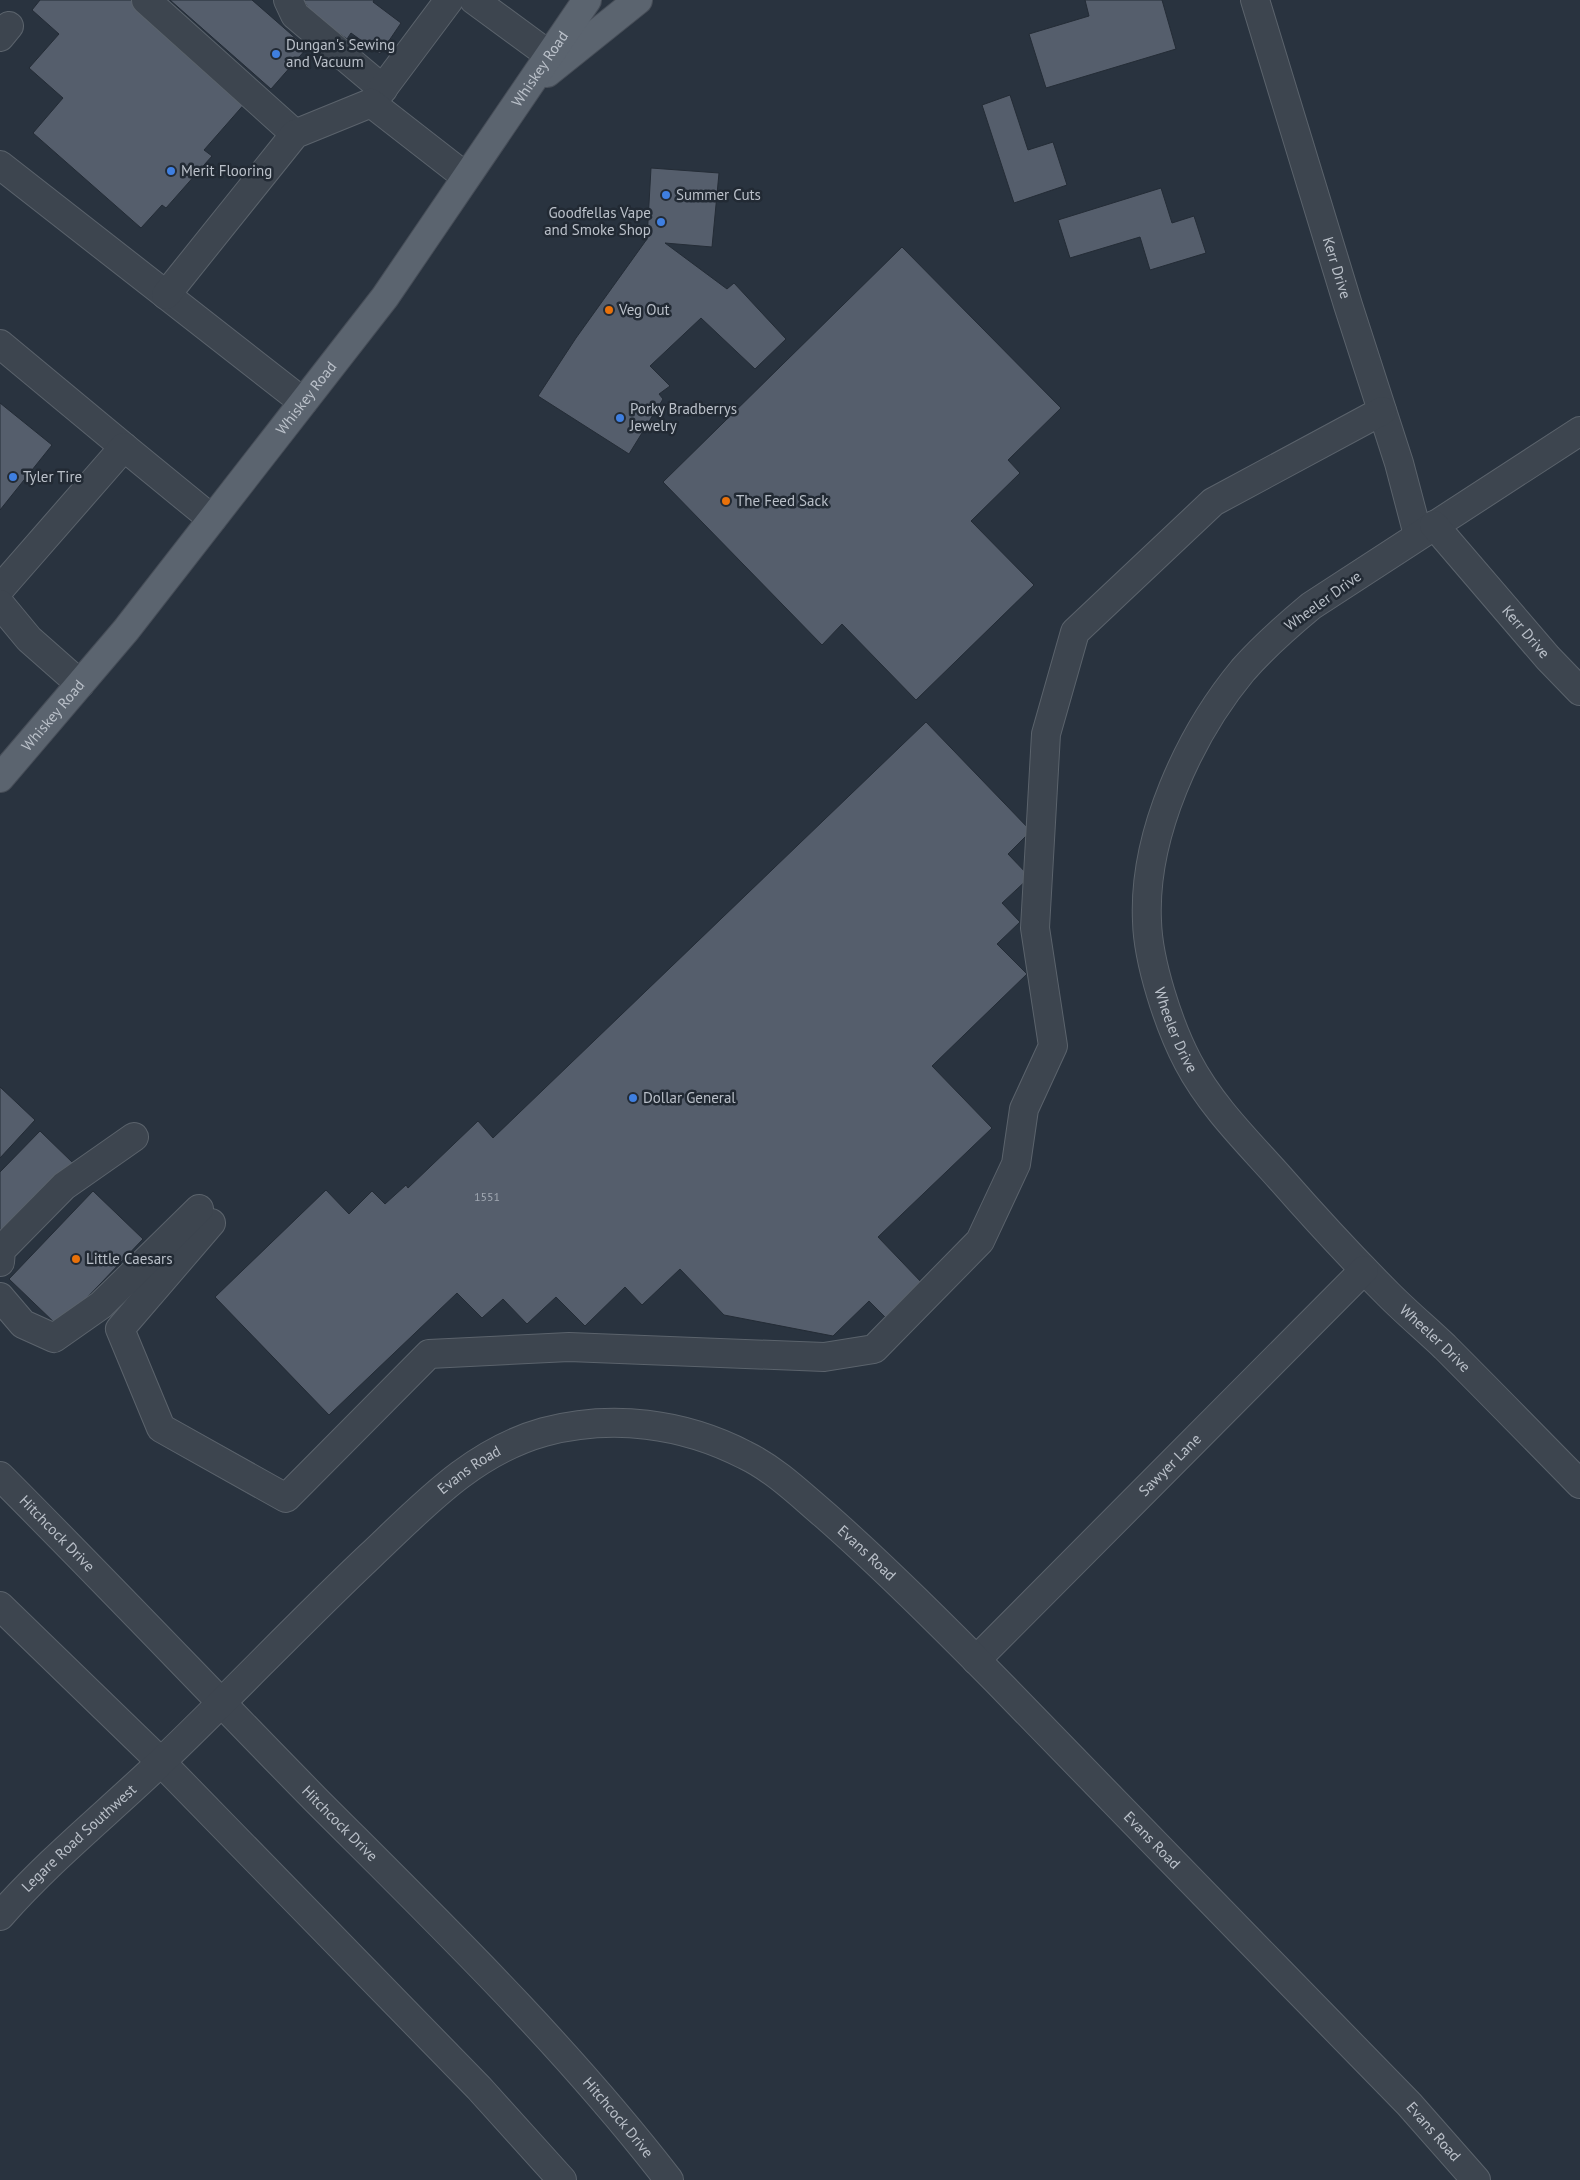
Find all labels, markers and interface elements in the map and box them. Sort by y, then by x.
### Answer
street label: Whiskey Road [507,27,572,110]
place label: Dungan's Sewing and Vacuum [286,35,395,71]
marker: Dungan's Sewing and Vacuum [270,48,282,60]
place label: Merit Flooring [181,161,272,180]
marker: Merit Flooring [165,165,177,177]
place label: Summer Cuts [676,185,761,204]
marker: Summer Cuts [660,189,672,201]
place label: Goodfellas Vape and Smoke Shop [544,203,651,239]
marker: Goodfellas Vape and Smoke Shop [655,216,667,228]
street label: Kerr Drive [1319,234,1356,301]
place label: Veg Out [618,300,670,319]
marker: Veg Out [603,304,615,316]
street label: Whiskey Road [271,358,340,438]
place label: Porky Bradberrys Jewelry [629,399,737,435]
marker: Porky Bradberrys Jewelry [614,412,626,424]
place label: Tyler Tire [23,467,82,486]
marker: Tyler Tire [7,471,19,483]
place label: The Feed Sack [736,491,829,510]
marker: The Feed Sack [720,495,732,507]
street label: Wheeler Drive [1281,566,1365,635]
street label: Kerr Drive [1498,601,1554,662]
street label: Whiskey Road [17,676,88,755]
street label: Wheeler Drive [1150,985,1202,1076]
place label: Dollar General [643,1088,736,1107]
marker: Dollar General [627,1092,639,1104]
house number: 1551 [474,1189,500,1204]
place label: Little Caesars [86,1249,173,1268]
marker: Little Caesars [70,1253,82,1265]
street label: Wheeler Drive [1396,1300,1475,1376]
street label: Sawyer Lane [1134,1429,1205,1500]
street label: Evans Road [433,1441,504,1498]
street label: Hitchcock Drive [16,1491,99,1575]
street label: Evans Road [834,1521,900,1585]
street label: Legare Road Southwest [17,1780,140,1896]
street label: Hitchcock Drive [298,1781,382,1865]
street label: Evans Road [1120,1807,1185,1873]
street label: Hitchcock Drive [579,2073,658,2161]
street label: Evans Road [1402,2098,1465,2165]

